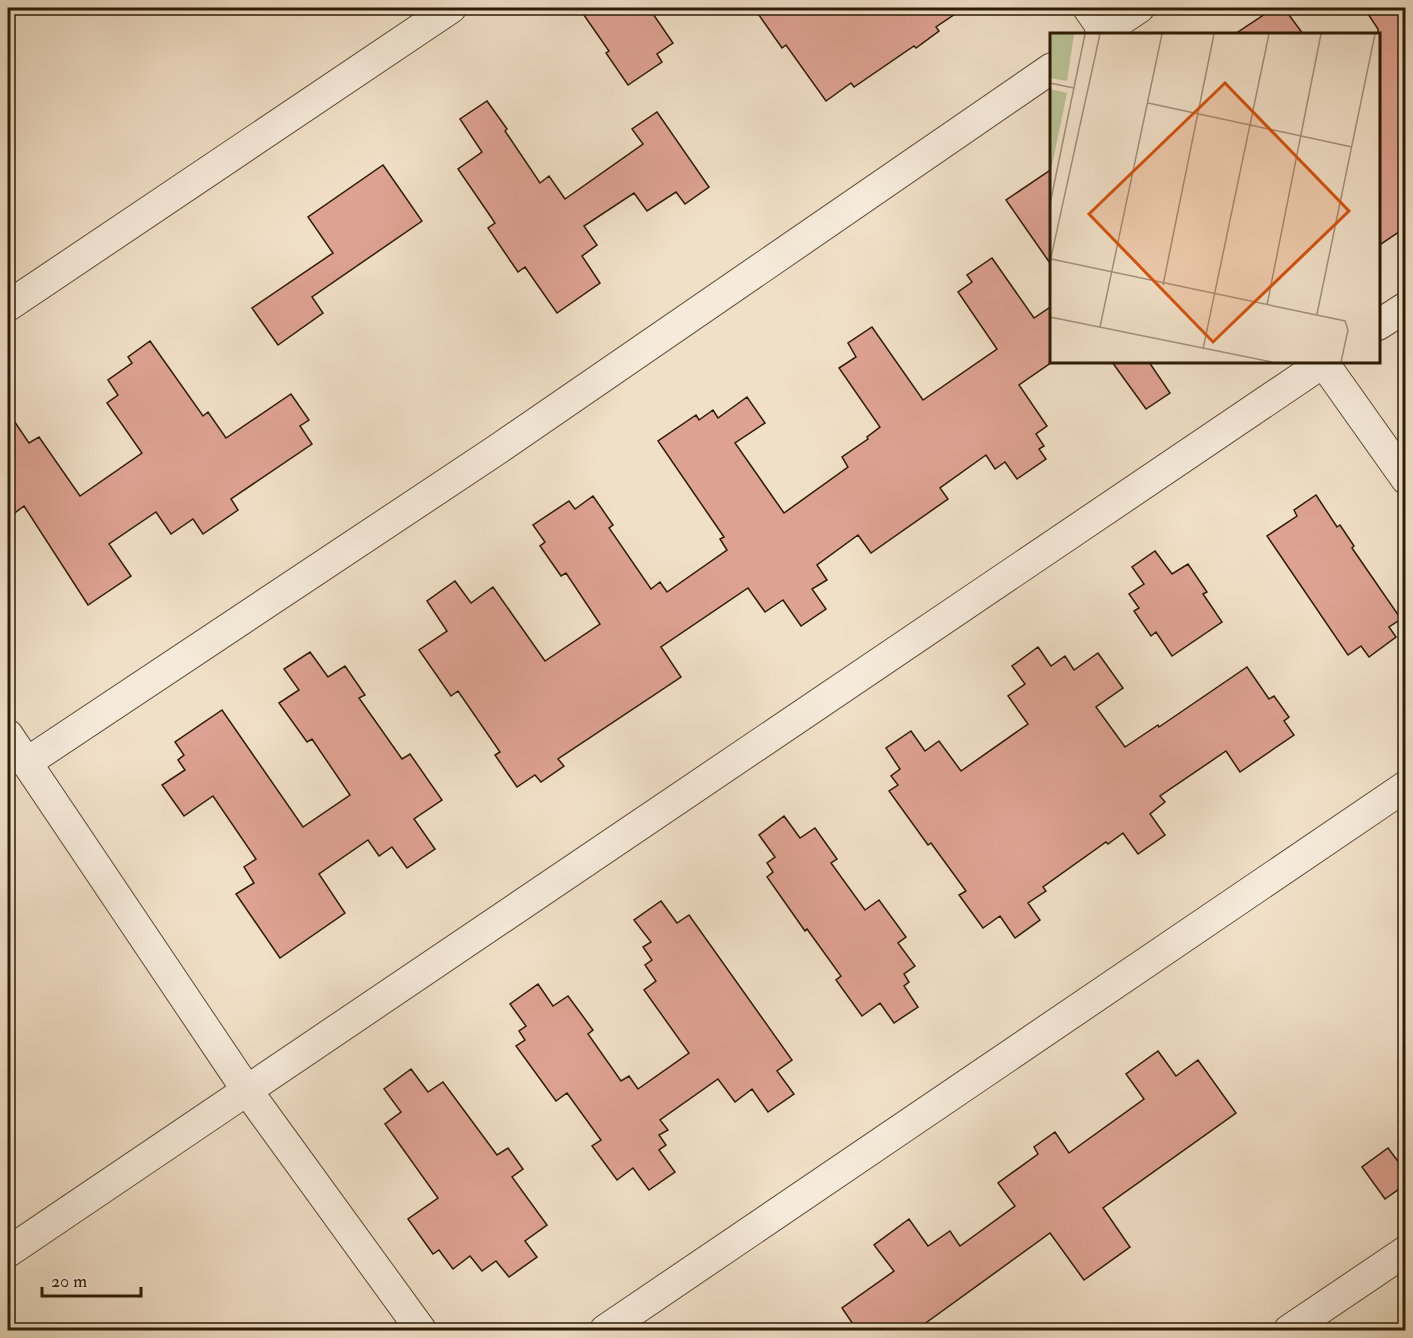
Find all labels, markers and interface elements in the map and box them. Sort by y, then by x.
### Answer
inset map [1050,33,1380,363]
scale bar [42,1260,141,1298]
text: 20 m [51,1270,87,1293]

